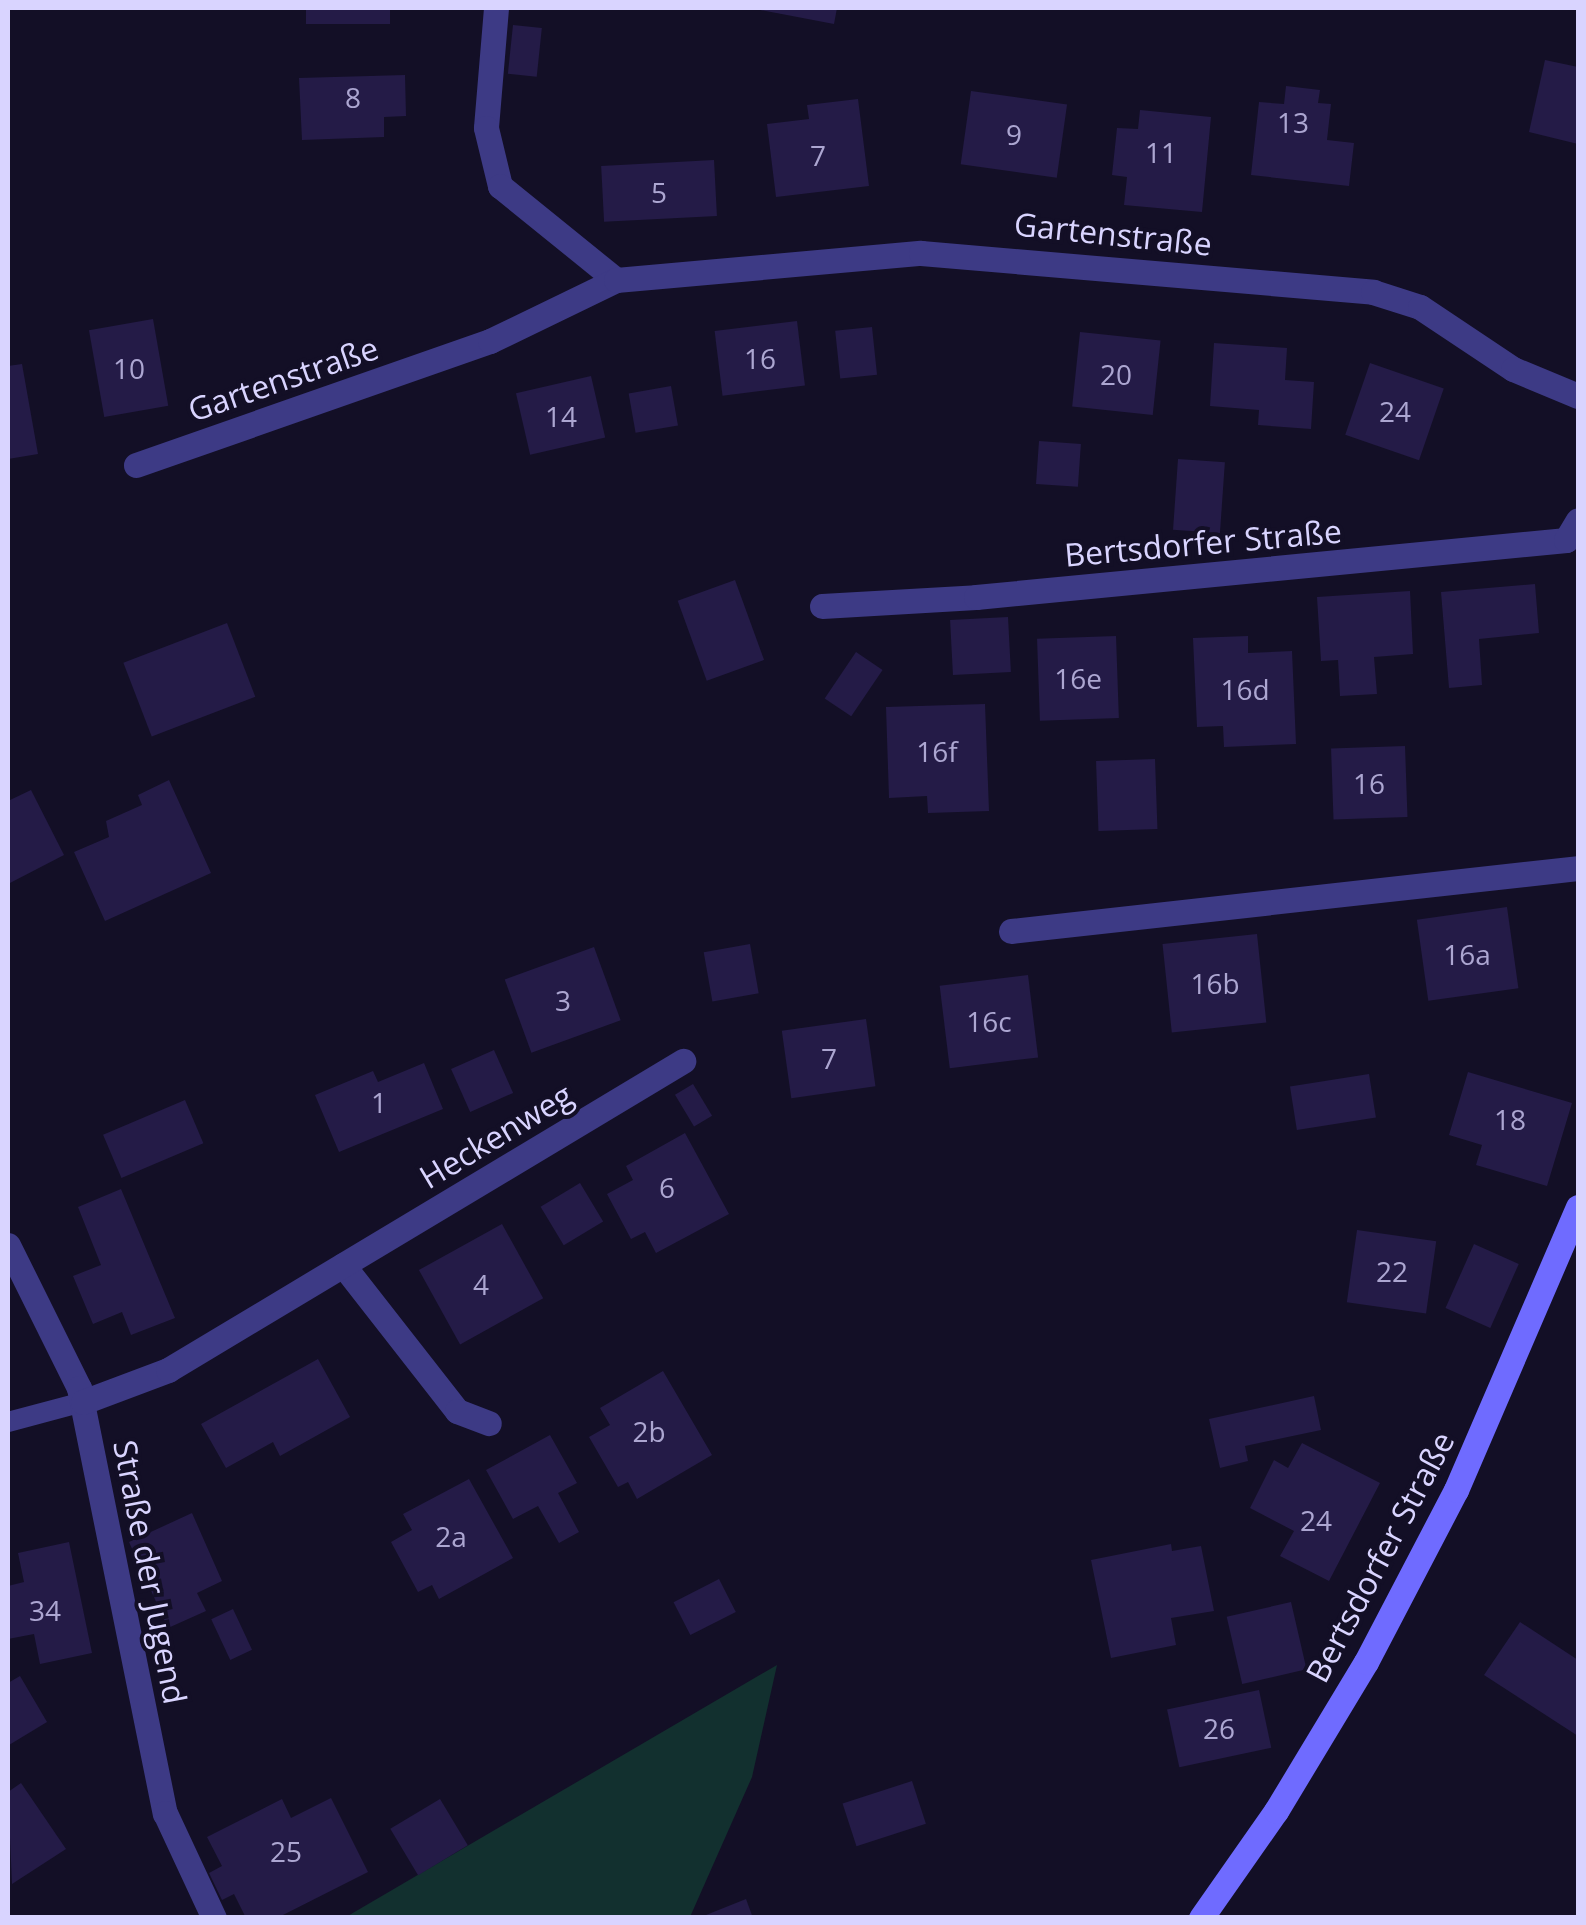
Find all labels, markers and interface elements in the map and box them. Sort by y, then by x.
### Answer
house number: 8 [345,80,361,114]
house number: 13 [1277,105,1309,139]
house number: 9 [1006,117,1022,151]
house number: 11 [1145,135,1177,169]
house number: 7 [810,138,826,172]
house number: 5 [651,175,667,209]
street label: Gartenstraße [1012,205,1214,263]
street label: Gartenstraße [183,329,383,429]
house number: 16 [744,341,776,375]
house number: 10 [113,351,145,385]
house number: 20 [1100,357,1132,391]
house number: 24 [1379,394,1411,428]
house number: 14 [545,399,577,433]
street label: Bertsdorfer Straße [1063,512,1343,574]
house number: 16e [1054,661,1102,695]
house number: 16d [1220,672,1270,706]
house number: 16f [916,734,958,768]
house number: 16 [1353,766,1385,800]
house number: 16a [1443,937,1491,971]
house number: 16b [1190,966,1240,1000]
house number: 3 [555,983,571,1017]
house number: 16c [966,1004,1012,1038]
house number: 7 [821,1041,837,1075]
street label: Heckenweg [413,1075,579,1197]
house number: 1 [371,1085,387,1119]
house number: 18 [1494,1102,1526,1136]
house number: 6 [659,1170,675,1204]
house number: 22 [1376,1254,1408,1288]
house number: 4 [473,1267,489,1301]
house number: 2b [632,1414,666,1448]
street label: Bertsdorfer Straße [1298,1425,1462,1689]
street label: Straße der Jugend [106,1437,194,1707]
house number: 24 [1300,1503,1332,1537]
house number: 2a [435,1519,467,1553]
house number: 34 [29,1593,61,1627]
house number: 26 [1203,1711,1235,1745]
house number: 25 [270,1834,302,1868]

